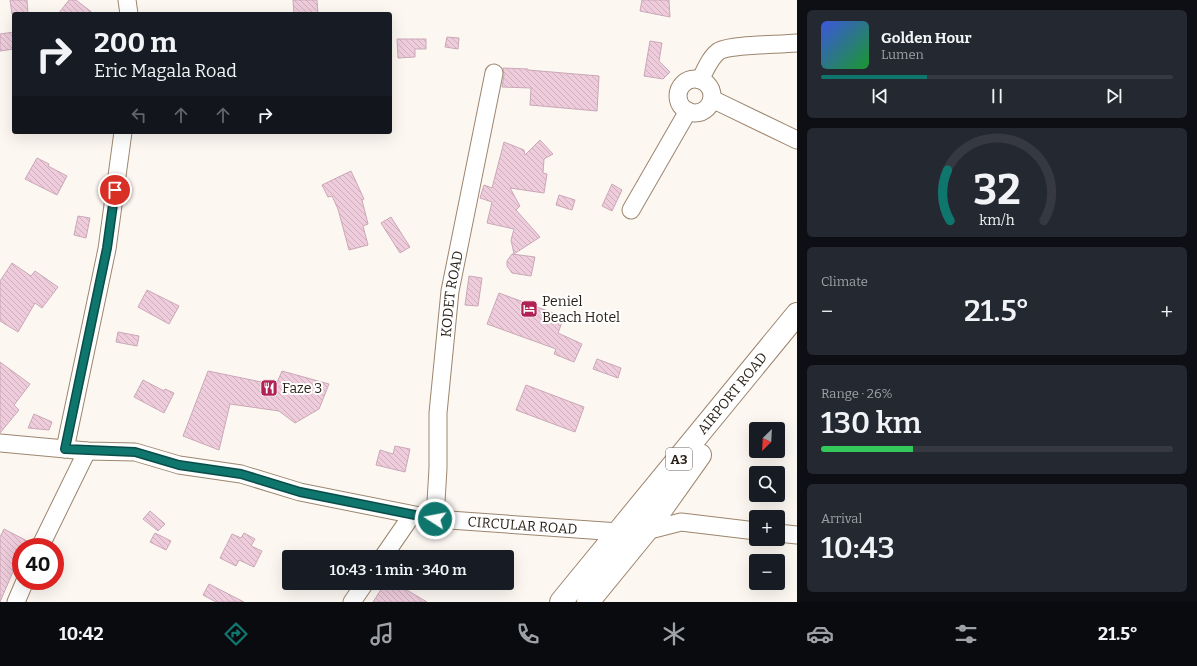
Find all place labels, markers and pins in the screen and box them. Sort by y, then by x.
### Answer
pin [98,173,132,207]
place label: Peniel Beach Hotel [542,293,620,326]
hotel icon: Peniel Beach Hotel [519,299,539,319]
restaurant icon: Faze 3 [259,378,279,398]
place label: Faze 3 [282,380,322,397]

